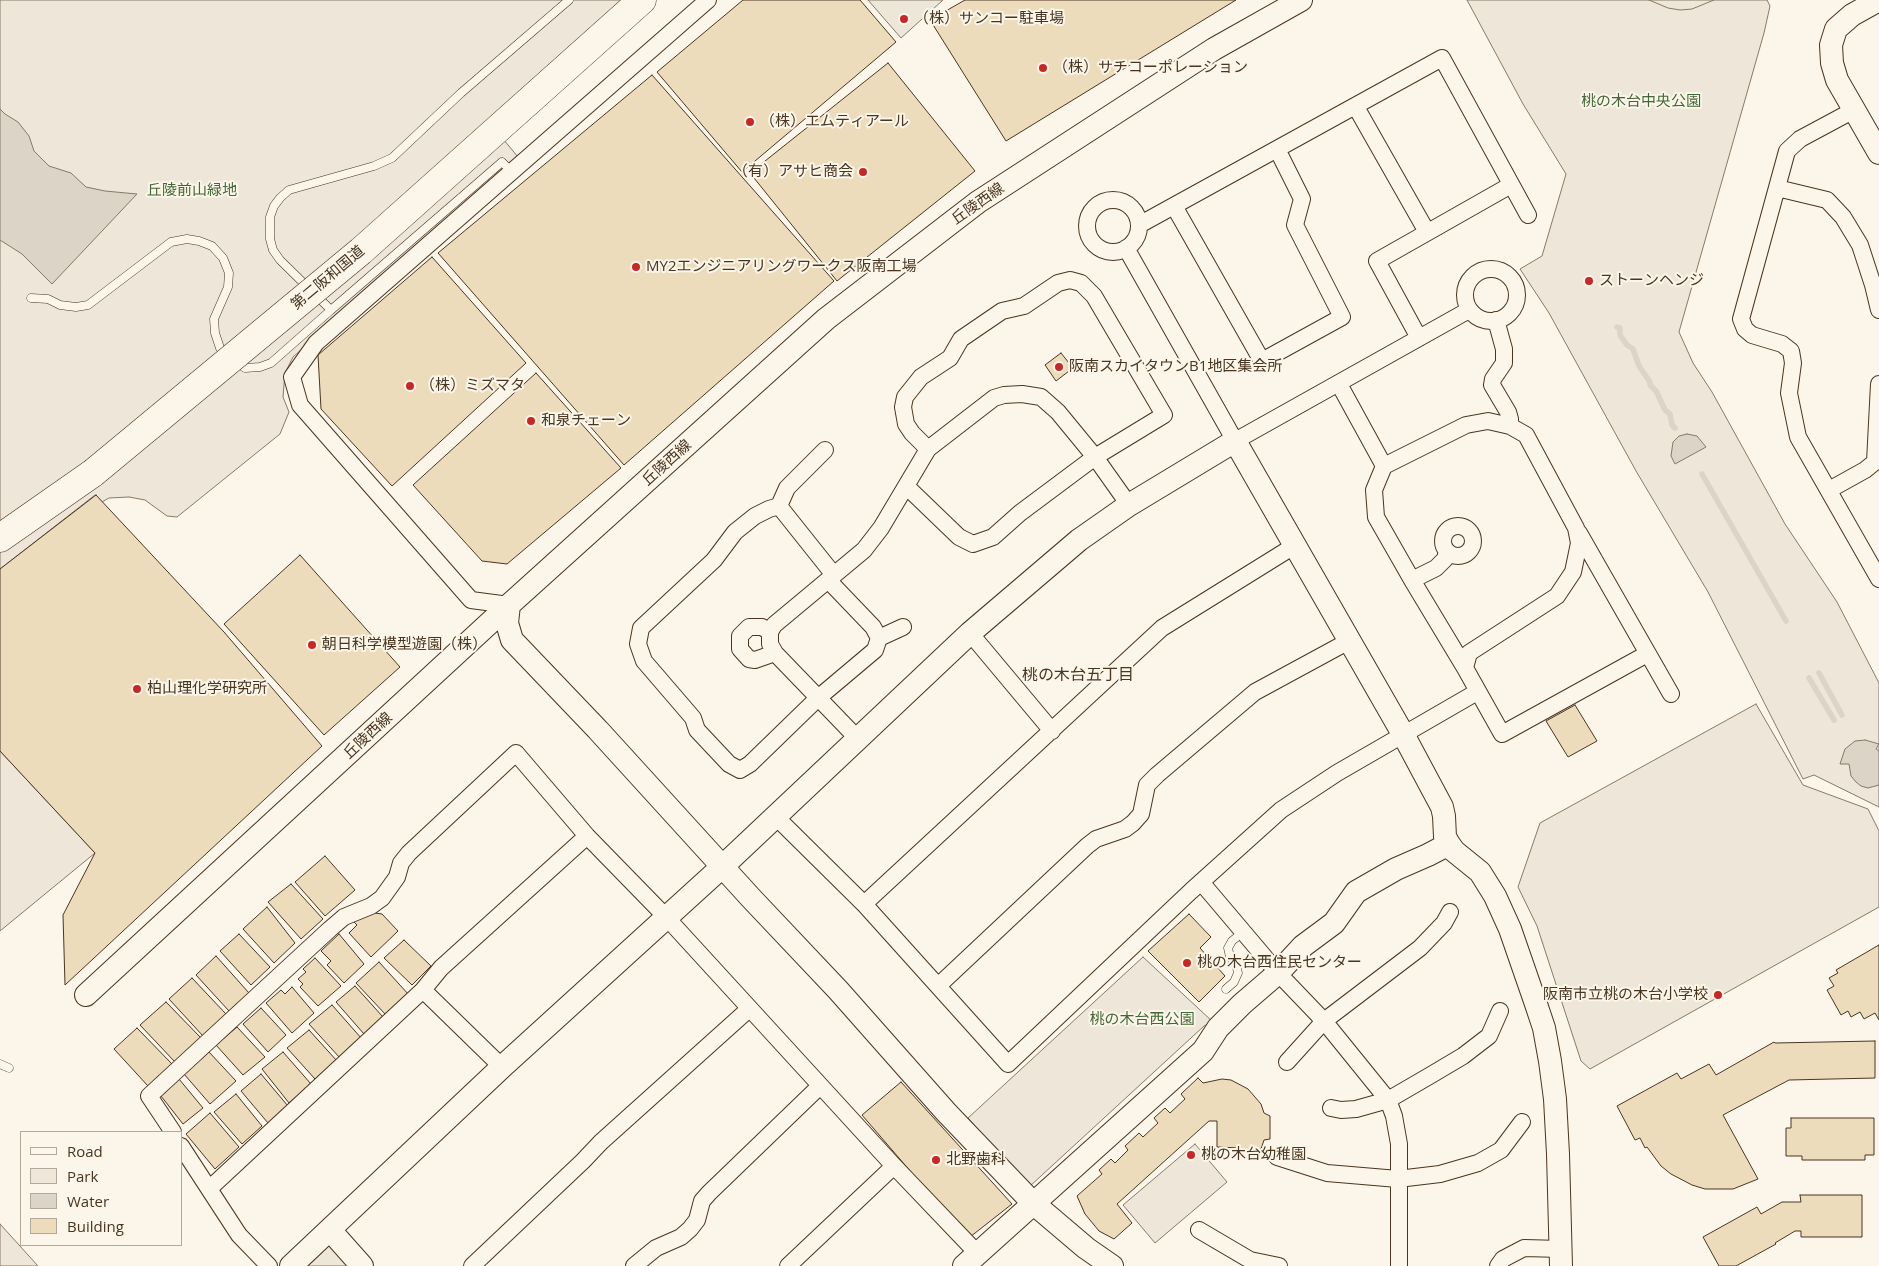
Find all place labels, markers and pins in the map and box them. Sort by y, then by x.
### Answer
place label: （株）サンコー駐車場 [914,10,1064,28]
marker: （株）サンコー駐車場 [898,13,910,25]
place label: （株）サチコーポレーション [1053,59,1248,77]
marker: （株）サチコーポレーション [1037,62,1049,74]
place label: （株）エムティアール [760,113,909,131]
marker: （株）エムティアール [744,116,756,128]
place label: （有）アサヒ商会 [733,163,853,181]
marker: （有）アサヒ商会 [857,166,869,178]
place label: MY2エンジニアリングワークス阪南工場 [646,258,916,276]
marker: MY2エンジニアリングワークス阪南工場 [630,261,642,273]
place label: ストーンヘンジ [1599,272,1704,290]
marker: ストーンヘンジ [1583,275,1595,287]
place label: 阪南スカイタウンB1地区集会所 [1069,358,1282,376]
marker: 阪南スカイタウンB1地区集会所 [1053,361,1065,373]
place label: （株）ミズマタ [420,377,525,395]
marker: （株）ミズマタ [404,380,416,392]
place label: 和泉チェーン [541,412,631,430]
marker: 和泉チェーン [525,415,537,427]
place label: 朝日科学模型遊園（株） [322,636,487,654]
marker: 朝日科学模型遊園（株） [306,639,318,651]
place label: 柏山理化学研究所 [147,680,267,698]
marker: 柏山理化学研究所 [131,683,143,695]
place label: 桃の木台西住民センター [1197,954,1362,972]
marker: 桃の木台西住民センター [1181,957,1193,969]
place label: 阪南市立桃の木台小学校 [1543,986,1708,1004]
marker: 阪南市立桃の木台小学校 [1712,989,1724,1001]
place label: 桃の木台幼稚園 [1201,1146,1306,1164]
marker: 桃の木台幼稚園 [1185,1149,1197,1161]
place label: 北野歯科 [946,1151,1006,1169]
marker: 北野歯科 [930,1154,942,1166]

